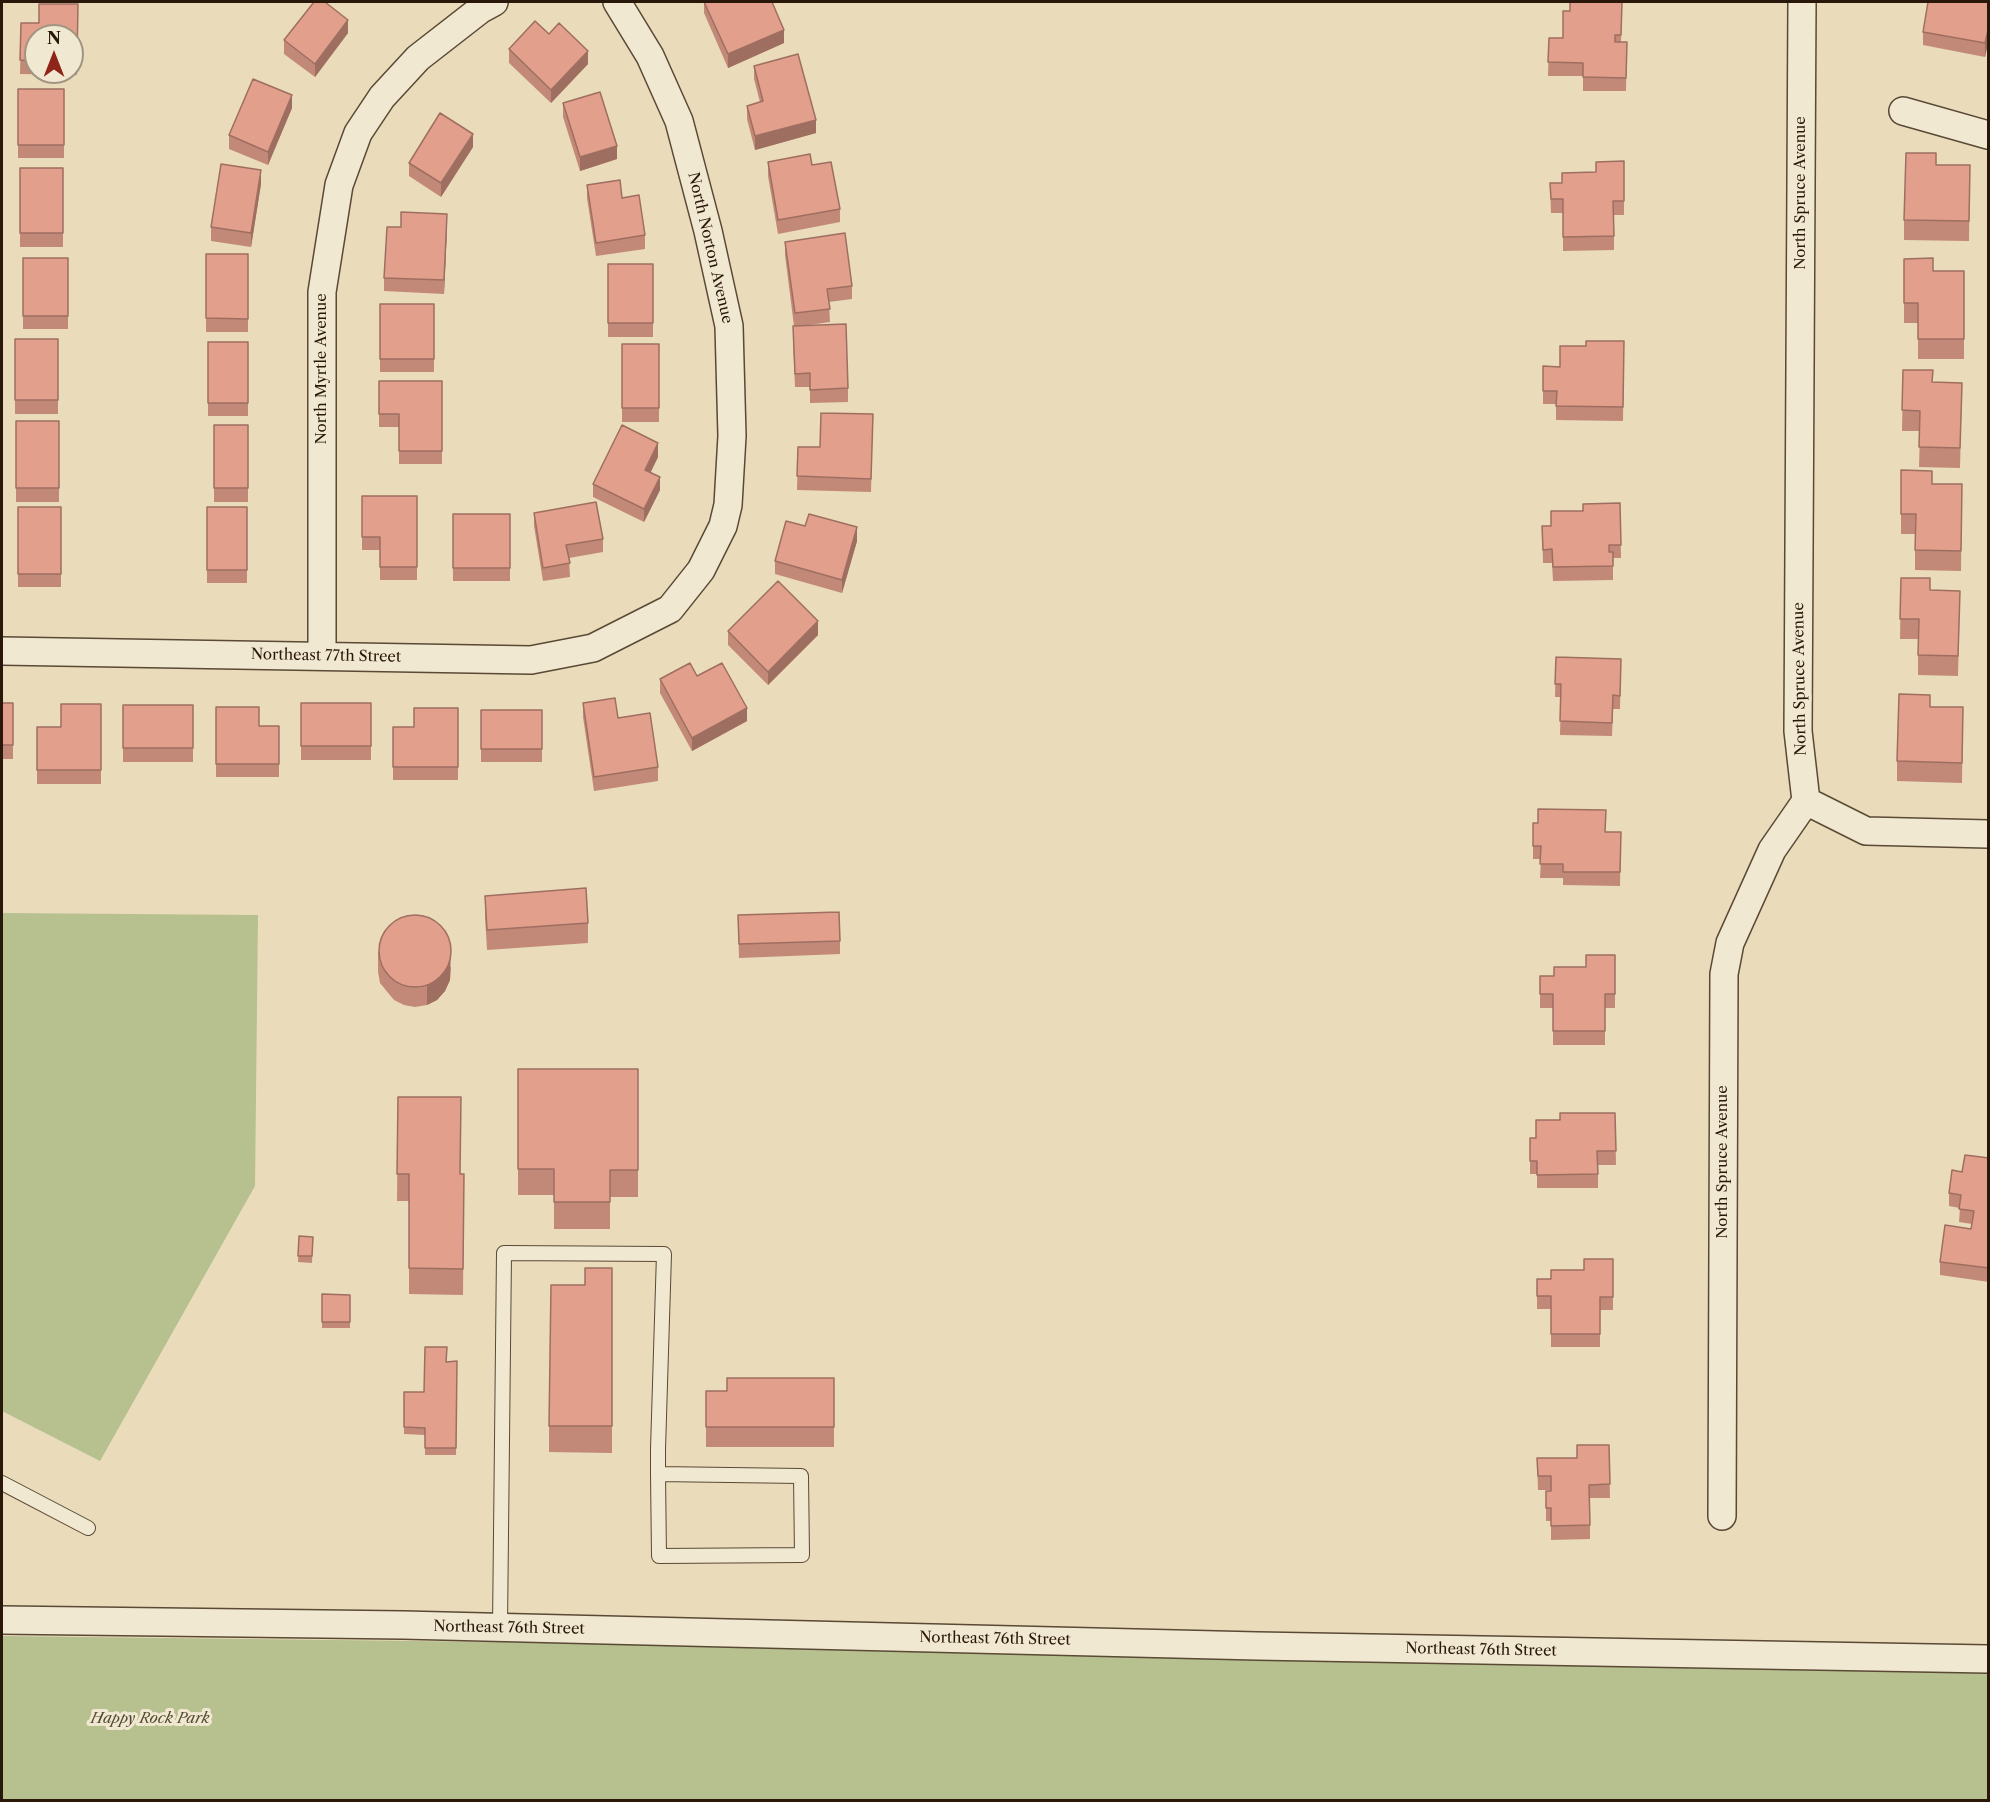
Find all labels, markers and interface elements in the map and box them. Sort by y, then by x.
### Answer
north arrow [24,24,84,84]
text: N [47,28,61,48]
street label: North Spruce Avenue [1792,116,1810,270]
street label: North Norton Avenue [684,170,736,326]
street label: North Myrtle Avenue [313,293,331,445]
street label: North Spruce Avenue [1790,602,1810,756]
street label: Northeast 77th Street [251,646,401,666]
street label: North Spruce Avenue [1714,1085,1732,1239]
street label: Northeast 76th Street [433,1618,585,1638]
street label: Northeast 76th Street [919,1629,1071,1649]
street label: Northeast 76th Street [1405,1640,1557,1660]
park label: Happy Rock Park [91,1710,209,1728]

